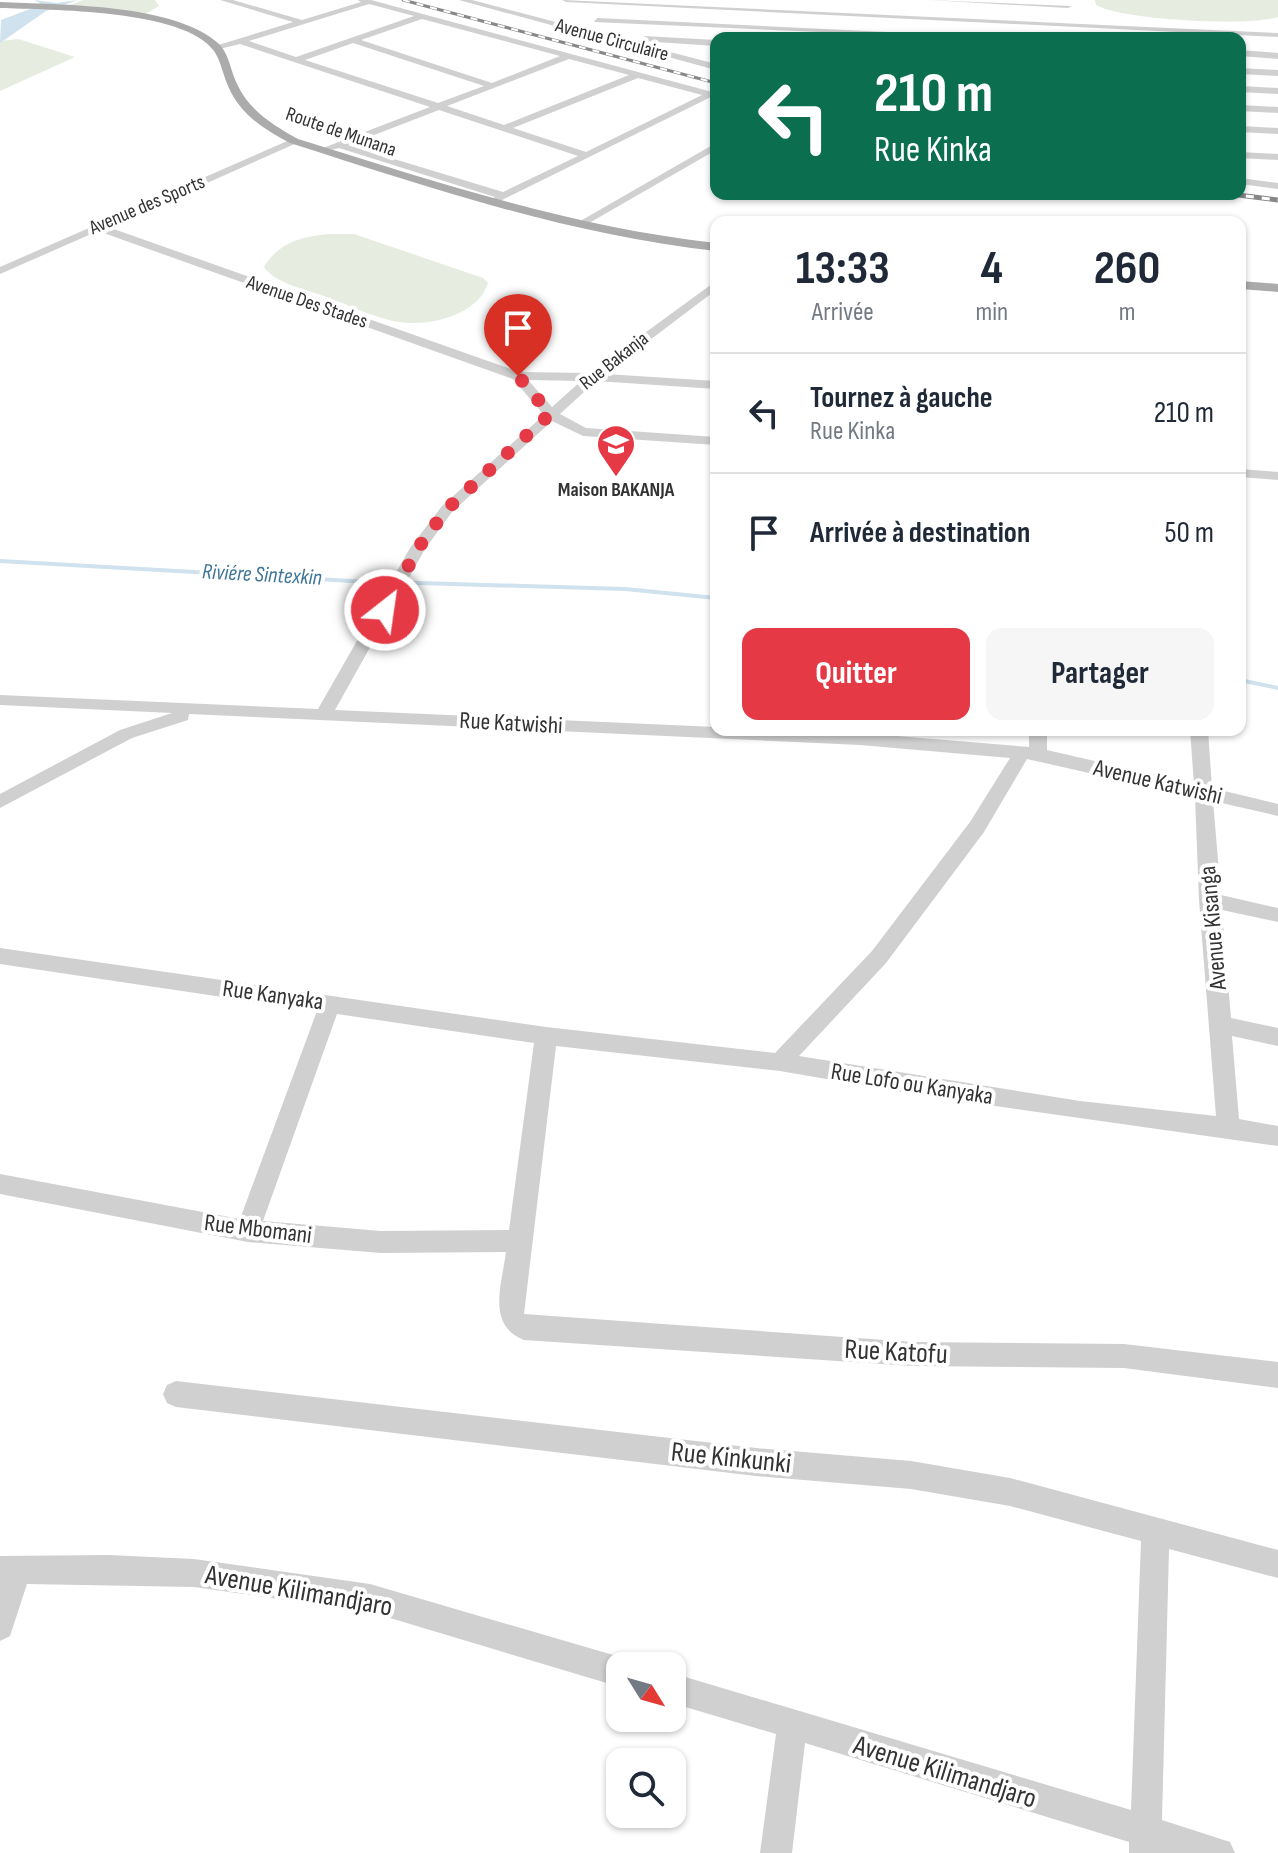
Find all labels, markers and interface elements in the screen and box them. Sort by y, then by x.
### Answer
street label: Avenue Circulaire [552,13,671,67]
text: 210 m [874,61,993,128]
icon: left [742,64,846,168]
street label: Route de Munana [283,102,399,162]
text: Rue Kinka [874,129,992,172]
street label: Avenue des Sports [85,170,208,240]
text: 13:33 [796,240,890,297]
text: 4 [981,240,1003,297]
text: 260 [1094,240,1160,297]
street label: Avenue Des Stades [243,270,371,334]
pin [484,294,552,376]
text: Arrivée [812,297,874,328]
text: min [975,297,1008,328]
text: m [1119,297,1135,328]
icon: arrive [496,306,540,350]
street label: Rue Bakanja [575,327,653,395]
text: Tournez à gauche [810,380,993,416]
icon: left [742,391,786,435]
text: 210 m [1154,395,1214,431]
text: Rue Kinka [810,416,895,447]
school or university icon: Maison BAKANJA [595,423,637,478]
place label: Maison BAKANJA [558,478,675,502]
icon: arrive [742,511,786,555]
text: Arrivée à destination [810,515,1030,551]
text: 50 m [1165,515,1214,551]
water label: Riviére Sintexkin [202,558,322,592]
position arrow [343,568,427,652]
button: Quitter [742,628,970,720]
button: Partager [986,628,1214,720]
street label: Rue Katwishi [459,706,563,740]
street label: Avenue Katwishi [1090,753,1225,811]
street label: Avenue Kisanga [1193,865,1233,992]
street label: Rue Kanyaka [221,974,325,1016]
street label: Rue Lofo ou Kanyaka [829,1057,995,1111]
street label: Rue Mbomani [203,1208,313,1250]
street label: Rue Katofu [844,1333,948,1371]
street label: Rue Kinkunki [669,1435,793,1481]
street label: Avenue Kilimandjaro [202,1558,395,1624]
north arrow [606,1652,686,1732]
map controls [606,1652,686,1828]
street label: Avenue Kilimandjaro [849,1728,1040,1815]
button: search [606,1748,686,1828]

